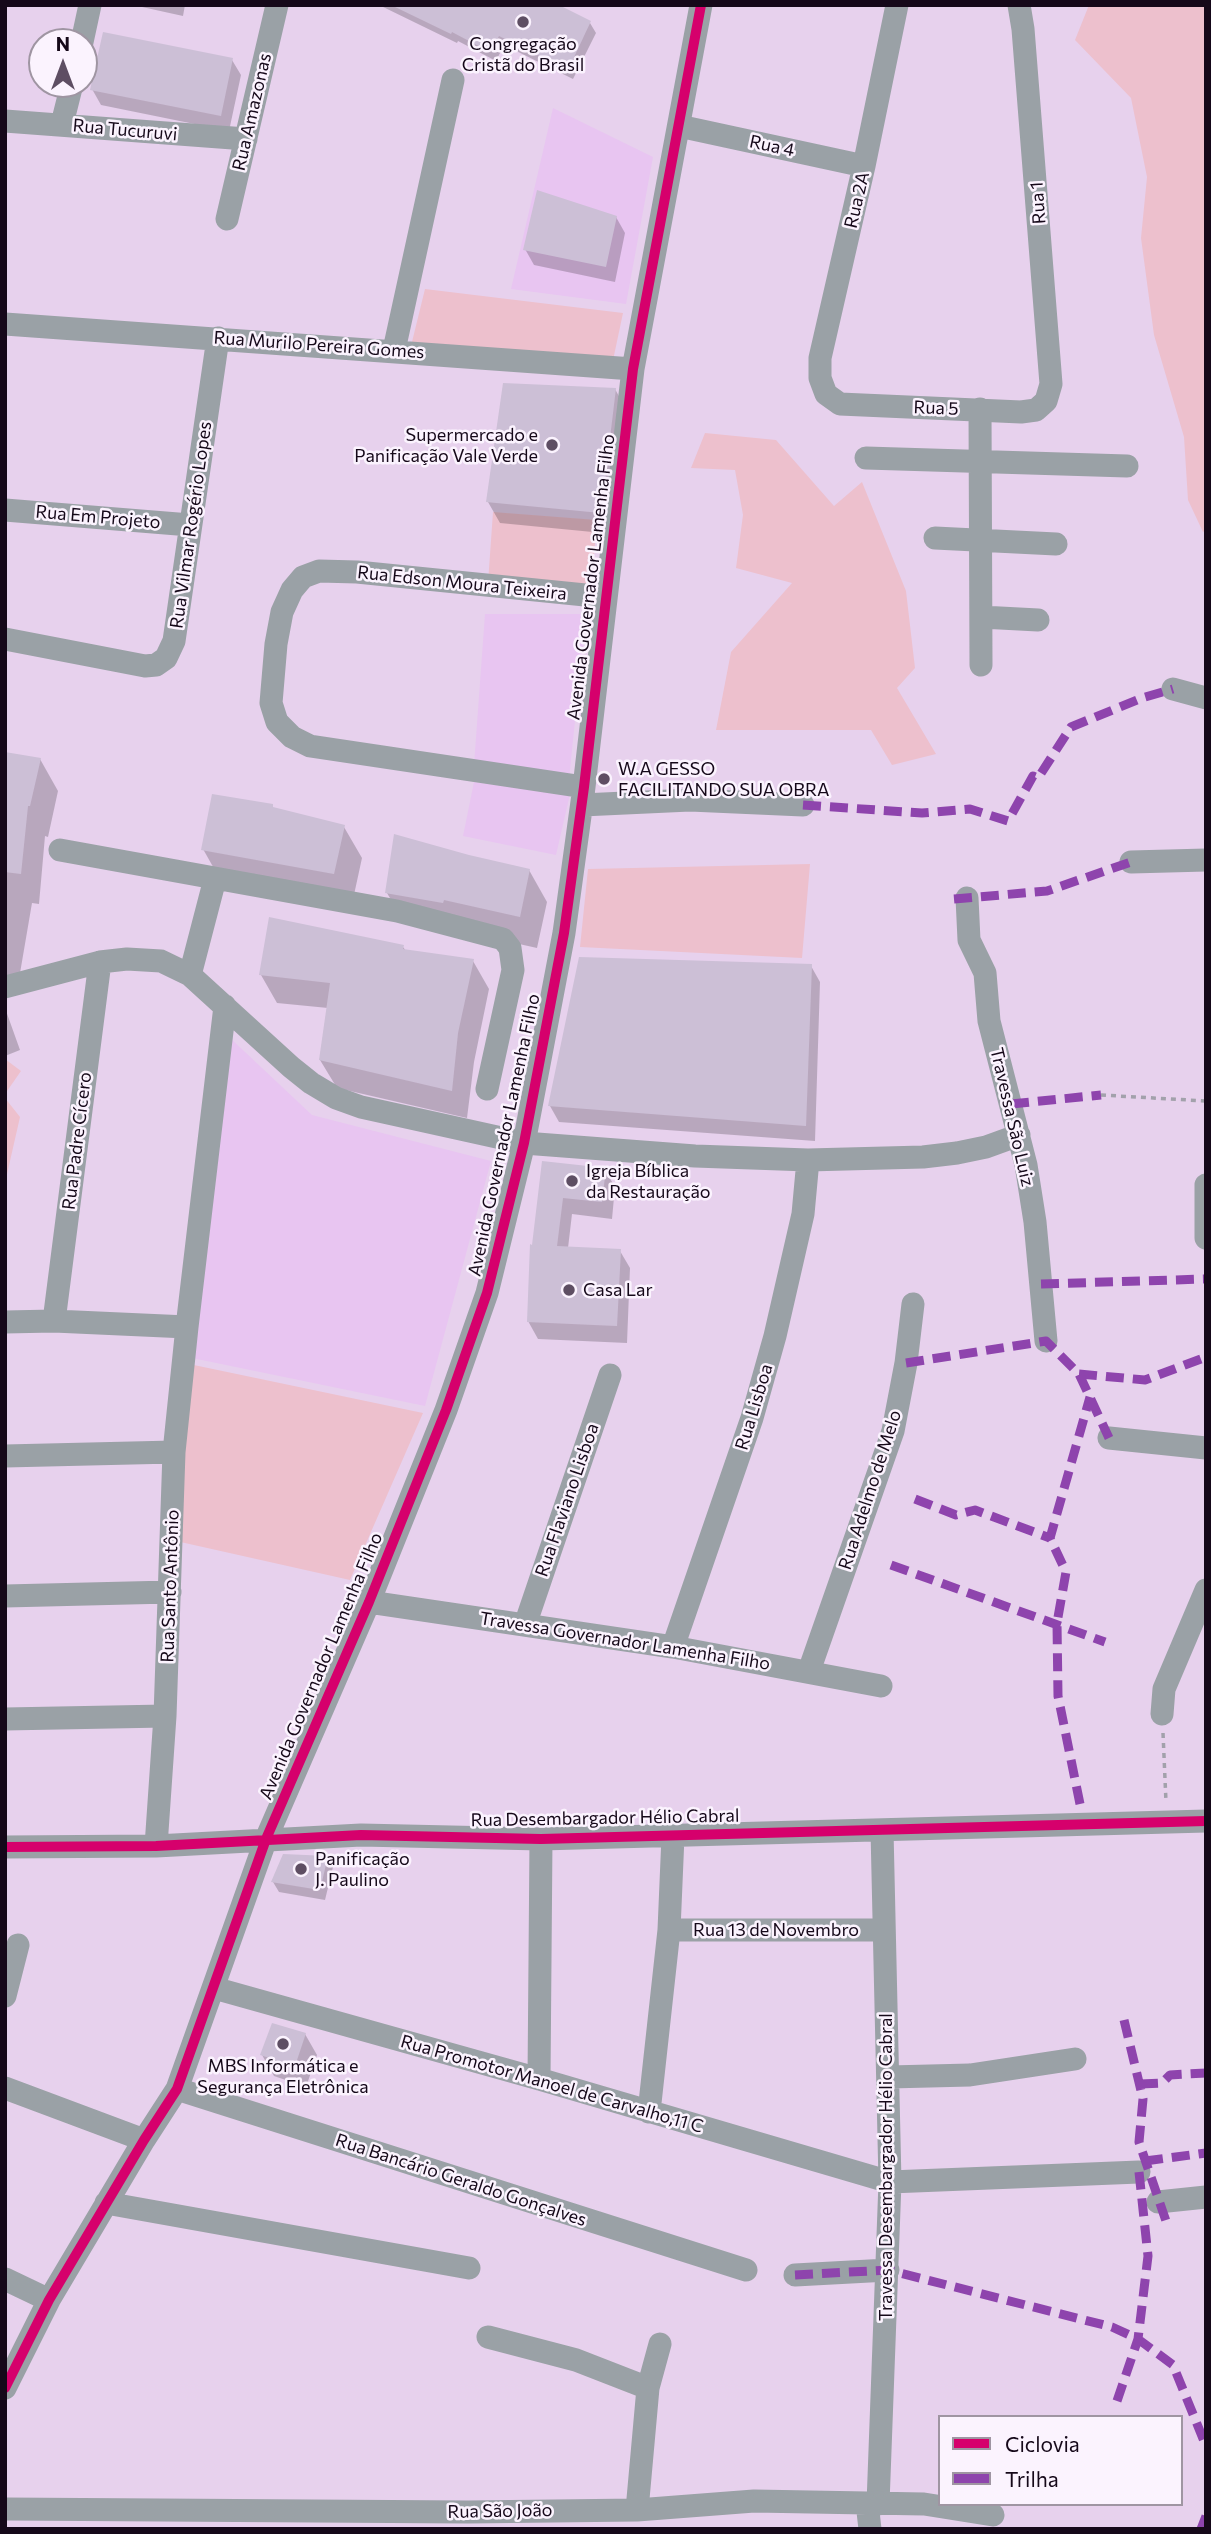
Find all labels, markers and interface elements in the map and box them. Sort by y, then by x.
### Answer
marker: Congregação Cristã do Brasil [515,14,531,30]
north arrow [28,28,98,98]
text: N [56,32,70,55]
place label: Congregação Cristã do Brasil [462,33,584,76]
street label: Rua Amazonas [228,51,276,173]
street label: Rua Tucuruvi [72,115,178,145]
street label: Rua 4 [747,131,797,161]
street label: Rua 2A [840,170,874,230]
street label: Rua 1 [1026,181,1050,225]
street label: Rua Murilo Pereira Gomes [213,327,425,363]
street label: Rua 5 [913,396,959,420]
street label: Rua Vilmar Rogério Lopes [166,420,216,630]
place label: Supermercado e Panificação Vale Verde [354,424,538,466]
street label: Avenida Governador Lamenha Filho [563,433,619,721]
marker: Supermercado e Panificação Vale Verde [544,437,560,453]
street label: Rua Em Projeto [34,501,162,533]
street label: Rua Edson Moura Teixeira [356,561,568,605]
place label: W.A GESSO FACILITANDO SUA OBRA [618,758,829,800]
marker: W.A GESSO FACILITANDO SUA OBRA [596,771,612,787]
street label: Avenida Governador Lamenha Filho [463,992,545,1278]
street label: Travessa São Luiz [986,1045,1038,1189]
street label: Rua Padre Cícero [58,1071,96,1211]
place label: Igreja Bíblica da Restauração [586,1160,711,1202]
marker: Igreja Bíblica da Restauração [564,1173,580,1189]
place label: Casa Lar [583,1279,653,1301]
marker: Casa Lar [561,1282,577,1298]
street label: Rua Lisboa [731,1361,777,1453]
street label: Rua Adelmo de Melo [834,1407,906,1573]
street label: Rua Flaviano Lisboa [531,1421,603,1579]
street label: Rua Santo Antônio [157,1509,183,1663]
street label: Avenida Governador Lamenha Filho [255,1529,387,1803]
street label: Travessa Governador Lamenha Filho [478,1607,772,1675]
street label: Rua Desembargador Hélio Cabral [470,1805,740,1831]
place label: Panificação J. Paulino [315,1848,410,1890]
marker: Panificação J. Paulino [293,1861,309,1877]
street label: Rua 13 de Novembro [693,1919,859,1941]
street label: Travessa Desembargador Hélio Cabral [875,2013,897,2321]
street label: Rua Promotor Manoel de Carvalho,11 C [398,2030,706,2138]
marker: MBS Informática e Segurança Eletrônica [275,2036,291,2052]
place label: MBS Informática e Segurança Eletrônica [197,2055,369,2098]
street label: Rua Bancário Geraldo Gonçalves [333,2129,589,2231]
legend [938,2415,1183,2506]
text: Ciclovia [1005,2431,1080,2456]
text: Trilha [1005,2466,1059,2491]
street label: Rua São João [447,2499,553,2523]

